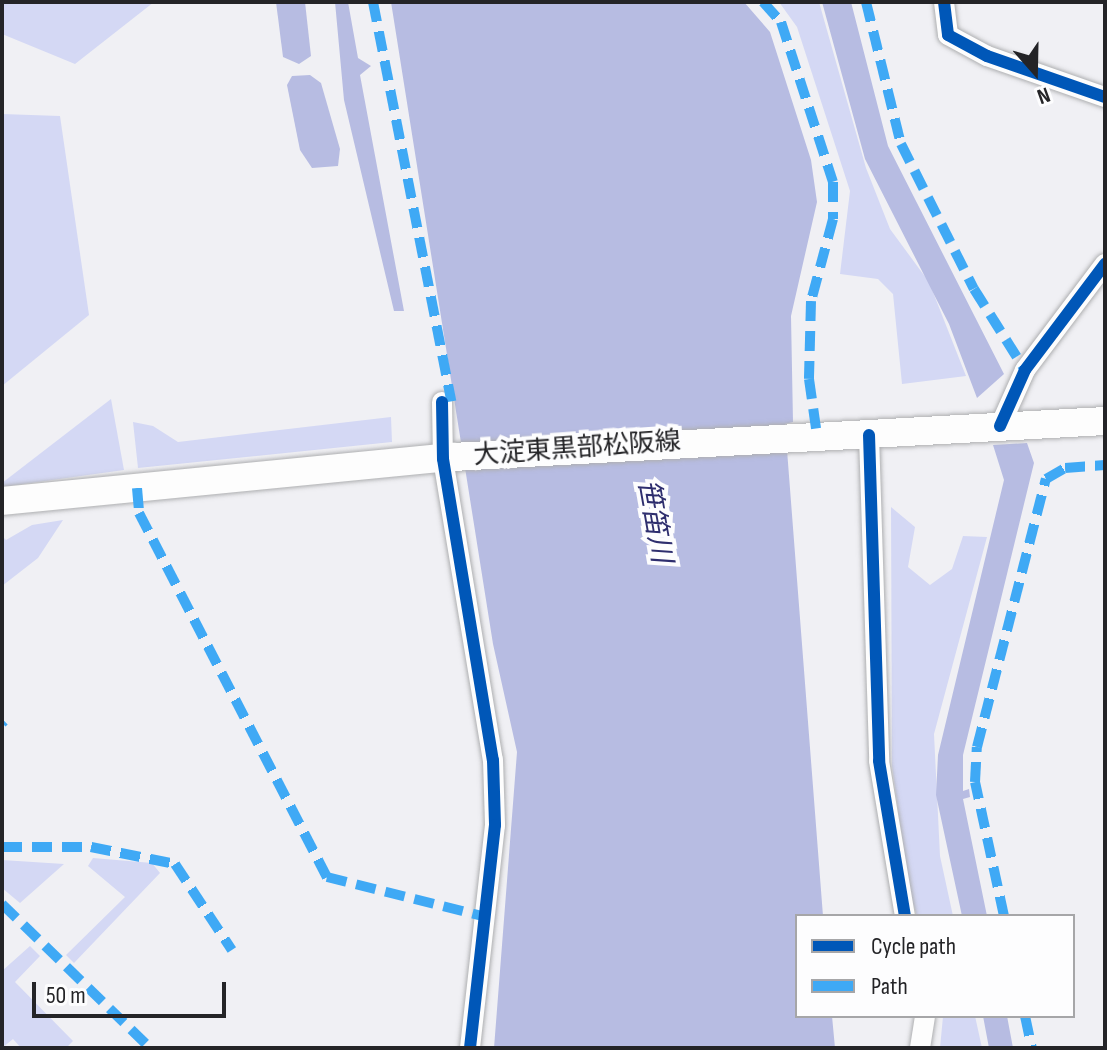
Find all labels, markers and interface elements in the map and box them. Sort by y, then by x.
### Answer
north arrow [995,32,1075,112]
text: N [1033,80,1054,110]
street label: 大淀東黒部松阪線 [472,426,682,472]
water label: 笹笛川 [630,477,678,565]
legend [795,914,1075,1018]
text: Cycle path [871,932,956,961]
scale bar [36,966,230,1016]
text: Path [871,972,908,1001]
text: 50 m [46,981,86,1010]

